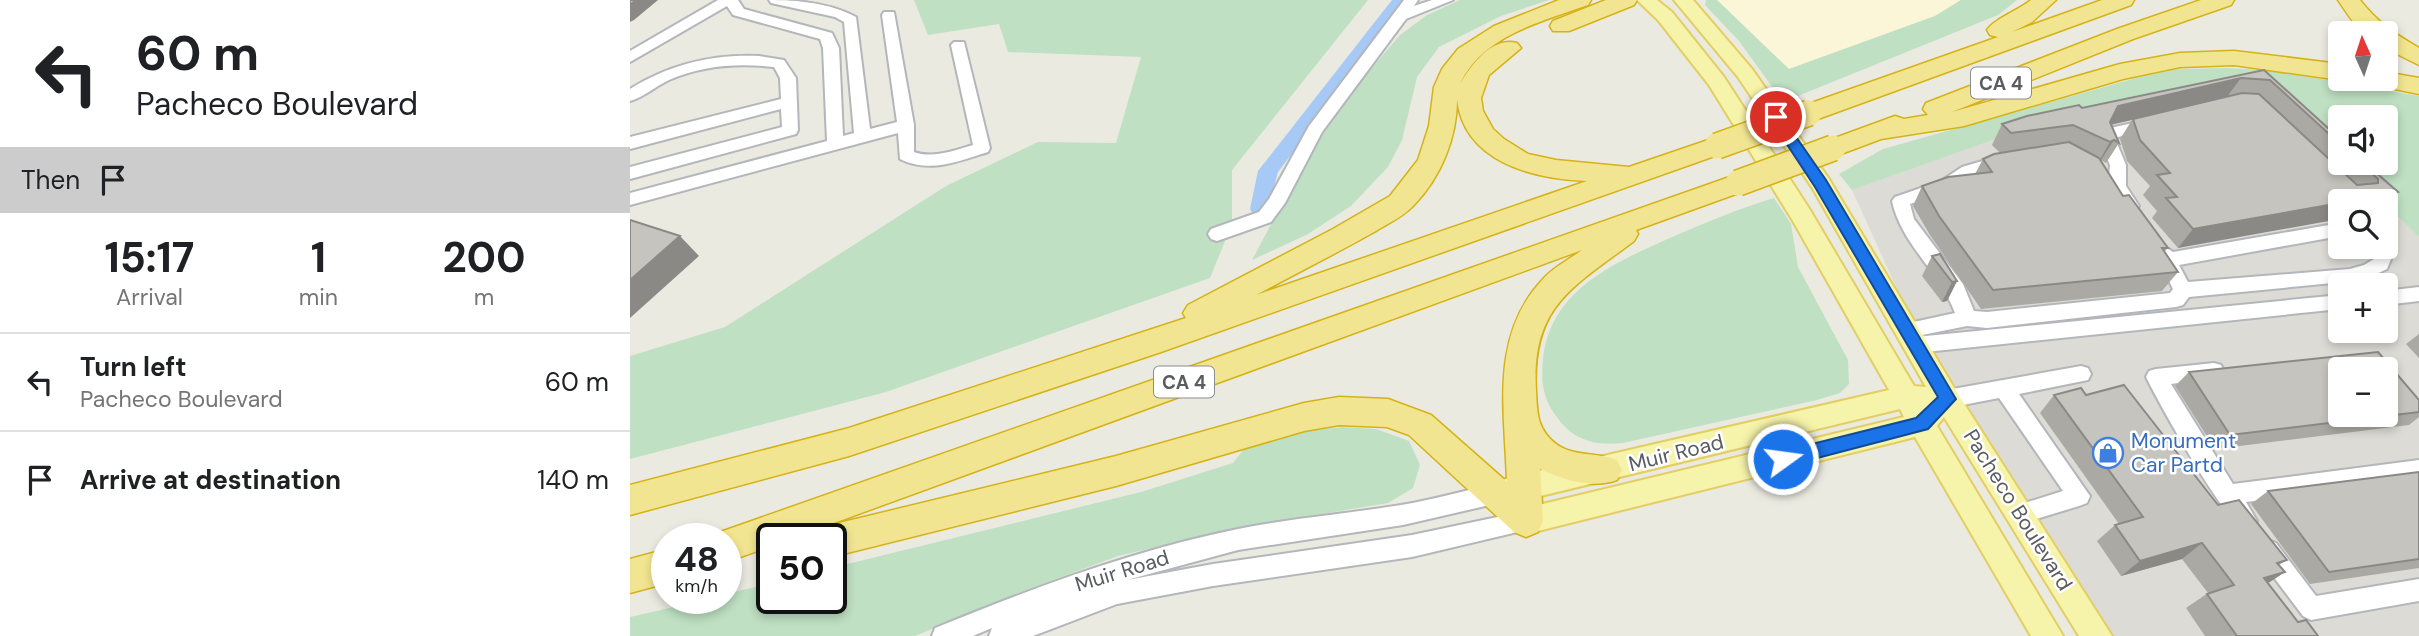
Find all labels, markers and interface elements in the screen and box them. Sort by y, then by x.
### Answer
text: 60 m [136,21,259,85]
north arrow [2328,21,2398,91]
map controls [2328,21,2398,427]
icon: left [21,28,112,119]
road number: CA 4 [1971,68,2031,99]
text: Pacheco Boulevard [136,83,418,125]
pin [1746,87,1806,147]
icon: arrive [1757,98,1795,136]
button: sound [2328,105,2398,175]
icon: arrive [94,161,132,199]
text: Then [21,163,80,197]
button: search [2328,189,2398,259]
text: 15:17 [104,230,194,285]
text: 1 [311,230,326,285]
text: 200 [442,230,526,285]
button: + [2328,273,2398,343]
text: Arrival [116,282,183,312]
text: min [299,282,338,312]
text: m [474,282,494,312]
text: Turn left [80,350,187,384]
button: − [2328,357,2398,427]
icon: left [21,363,59,401]
text: 60 m [545,365,609,399]
road number: CA 4 [1154,366,1214,398]
text: Pacheco Boulevard [80,384,283,414]
position arrow [1746,422,1820,496]
street label: Pacheco Boulevard [1957,424,2079,596]
place label: Monument Car Partd [2131,427,2236,479]
street label: Muir Road [1626,428,1726,478]
shop icon: Monument Car Partd [2091,436,2125,470]
icon: arrive [21,461,59,499]
text: Arrive at destination [80,463,341,497]
text: 140 m [537,463,609,497]
speed limit sign: 50 [756,523,847,614]
text: 48 [674,536,719,582]
street label: Muir Road [1072,543,1172,599]
text: km/h [675,574,718,598]

